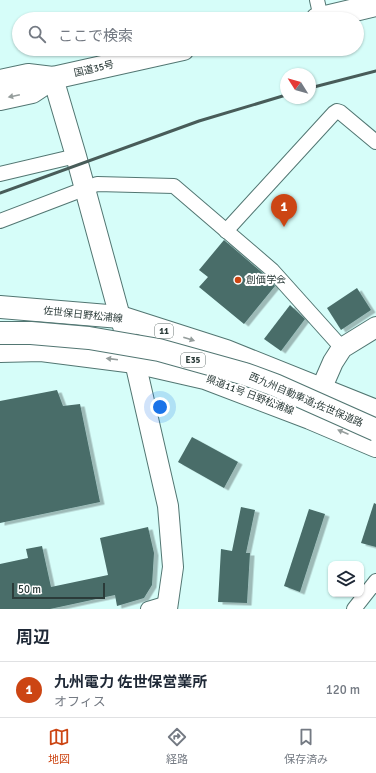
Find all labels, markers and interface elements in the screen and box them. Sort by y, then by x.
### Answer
search box [12,12,364,56]
icon: search [26,23,48,45]
text: ここで検索 [58,27,133,45]
street label: 国道35号 [73,59,115,79]
north arrow [280,68,316,104]
one-way arrow [8,93,21,99]
pin: 1 [271,194,297,227]
place label: 創価学会 [246,274,286,286]
marker: 創価学会 [233,275,243,285]
street label: 佐世保日野松浦線 [43,305,123,325]
road number: 11 [155,324,173,338]
one-way arrow [183,337,195,343]
road number: E35 [181,353,205,367]
one-way arrow [106,356,118,362]
street label: 西九州自動車道;佐世保道路 [247,370,365,430]
street label: 県道11号 日野松浦線 [204,373,296,417]
your location [150,397,170,417]
one-way arrow [337,429,348,435]
map controls [328,561,364,597]
button: layers [328,561,364,597]
scale bar [12,581,105,600]
text: 50 m [18,583,41,596]
text: 周辺 [16,627,50,648]
text: 九州電力 佐世保営業所 [54,673,207,691]
text: 1 [25,682,33,698]
text: 120 m [326,682,360,698]
text: オフィス [54,694,106,710]
tab: 地図 [48,726,70,766]
tab: 経路 [166,726,188,766]
tab: 保存済み [284,726,328,766]

